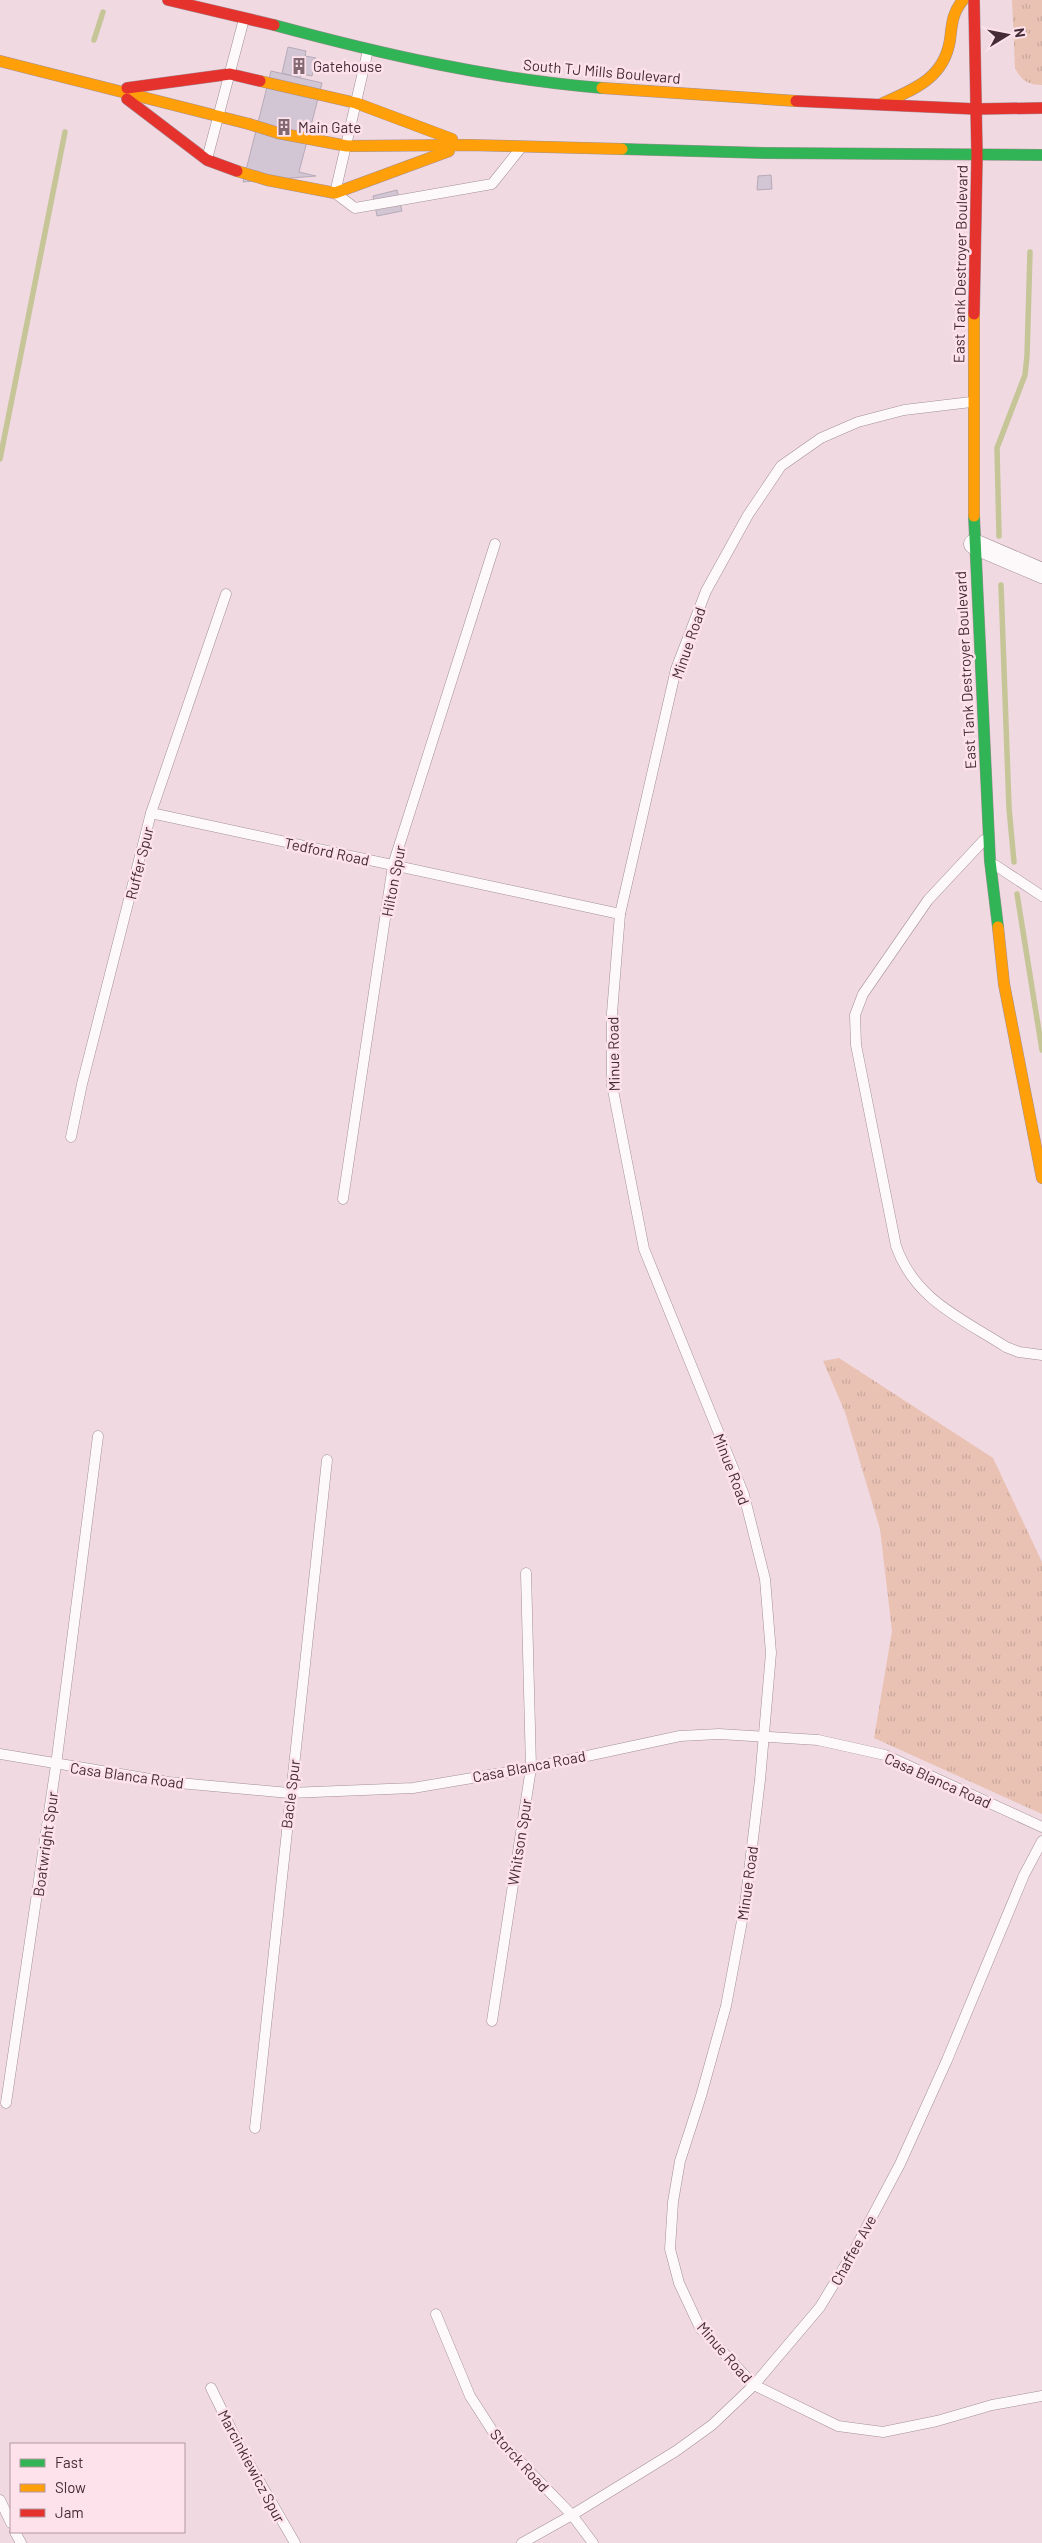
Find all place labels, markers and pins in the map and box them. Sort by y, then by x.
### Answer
building icon: Gatehouse [289,56,309,76]
place label: Gatehouse [313,57,382,75]
building icon: Main Gate [274,117,294,137]
place label: Main Gate [298,118,361,136]

